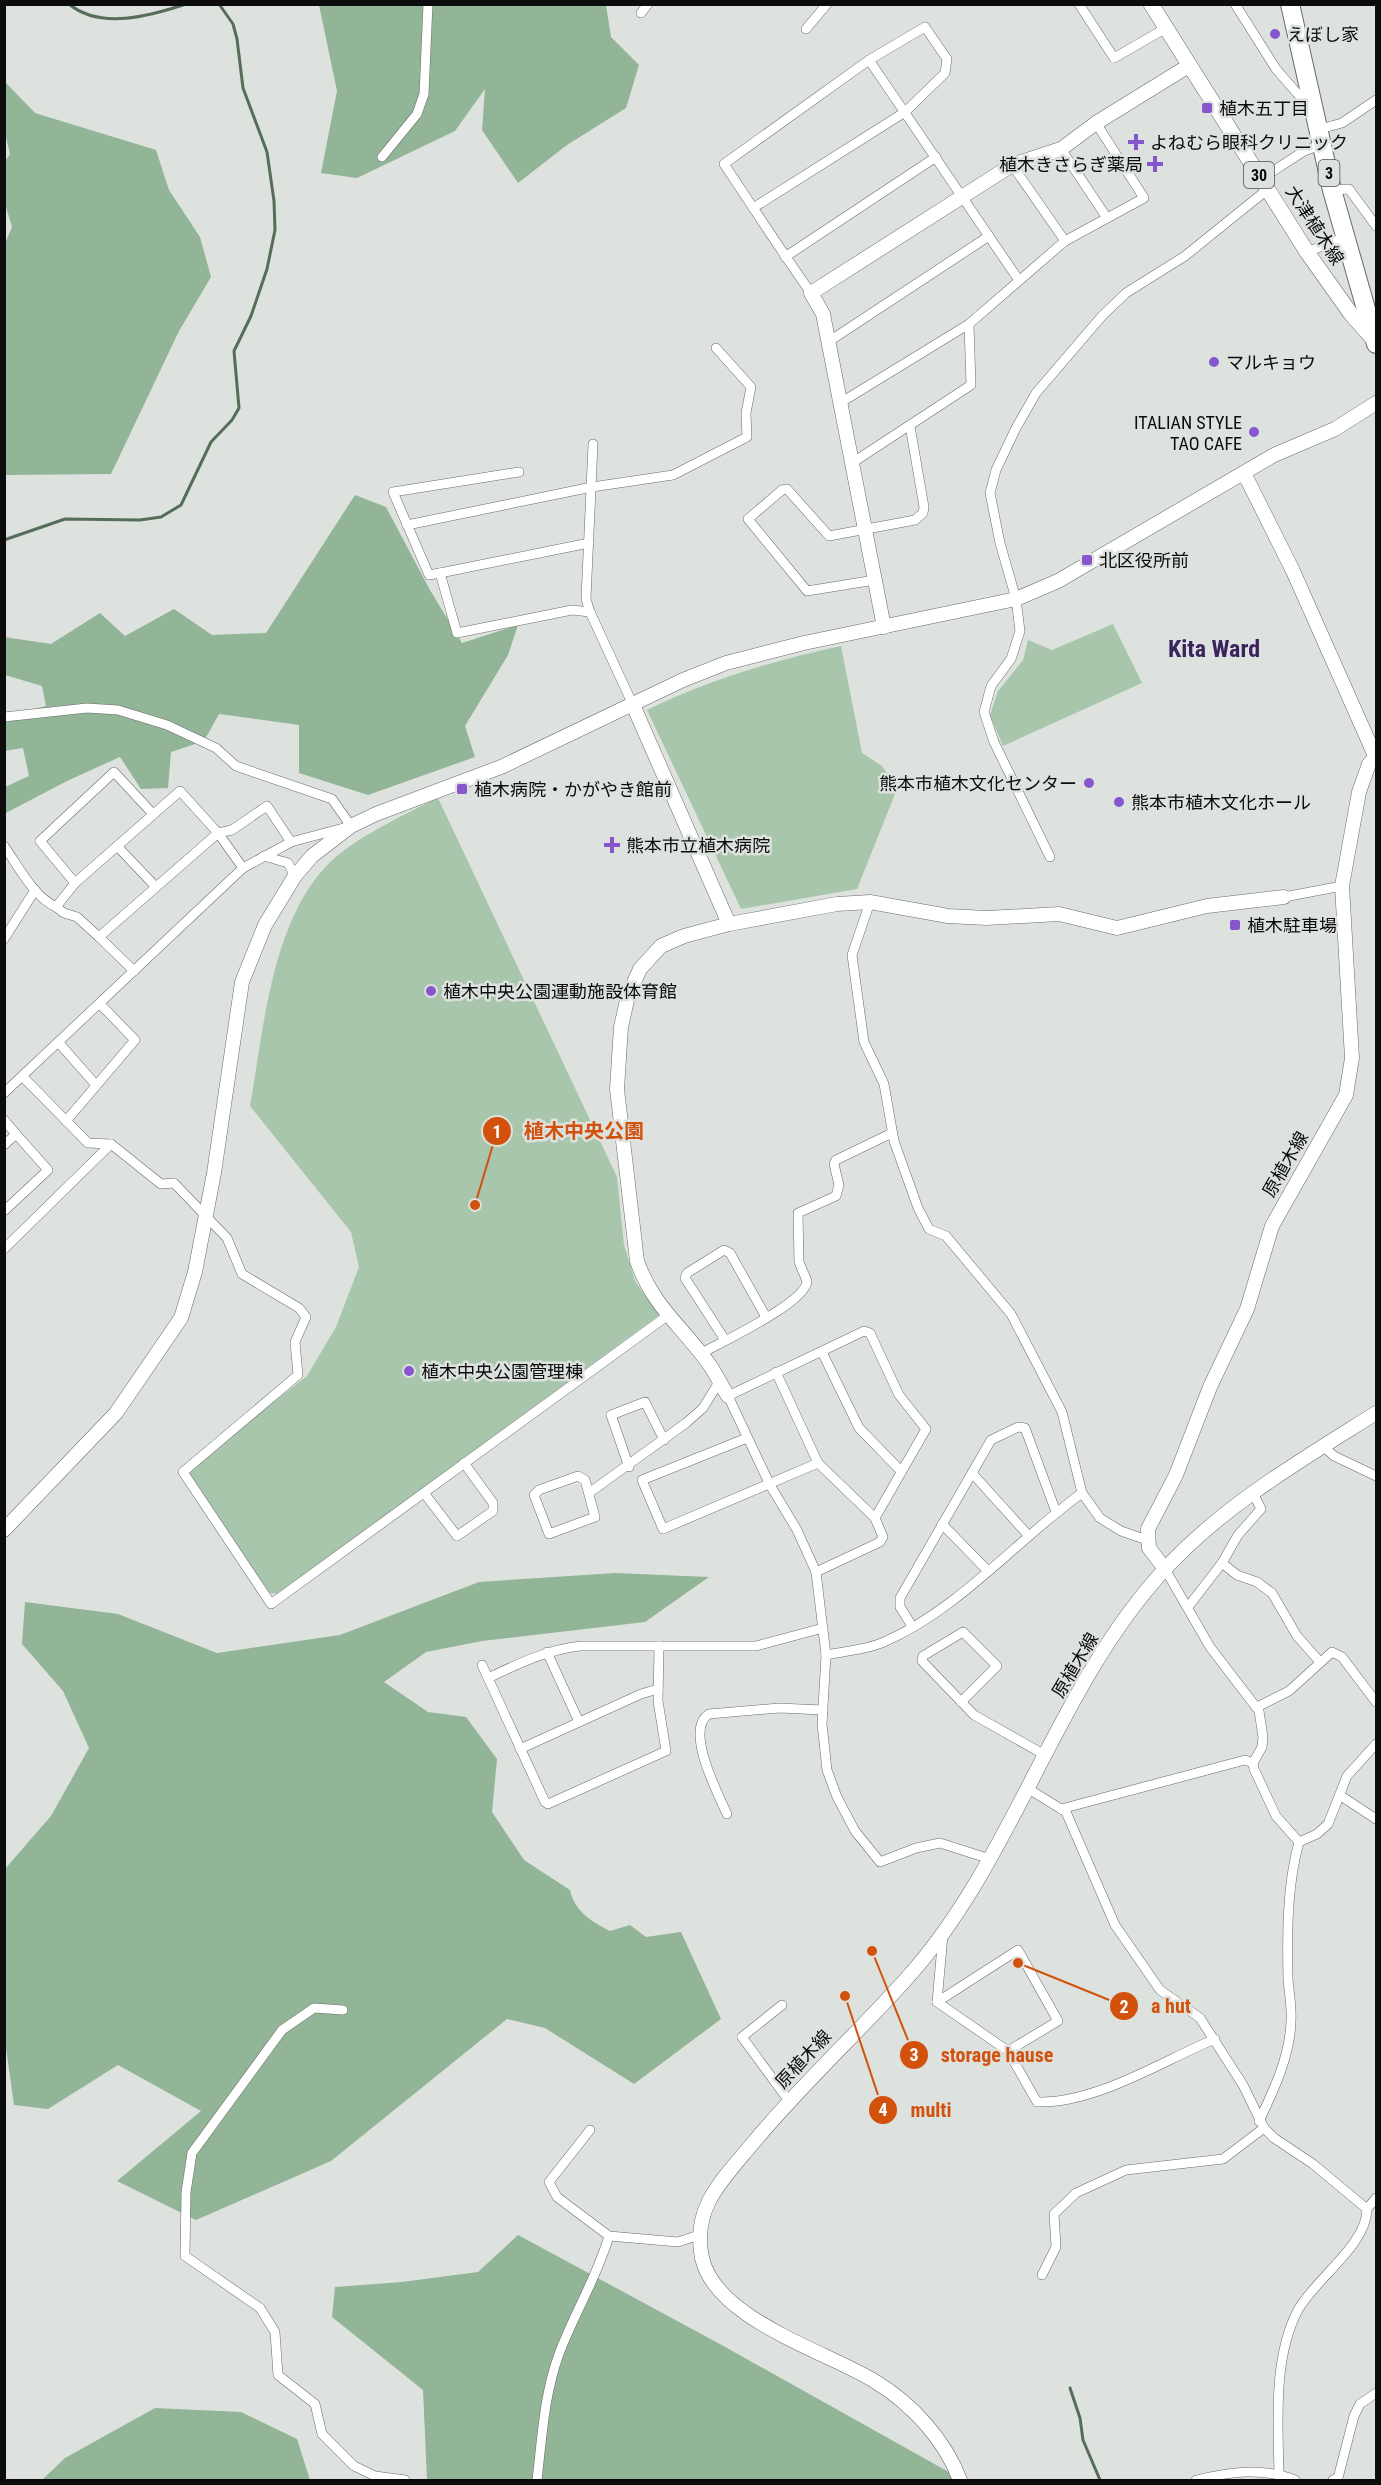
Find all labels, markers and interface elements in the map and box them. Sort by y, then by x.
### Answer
place label: えぼし家 [1287,24,1359,45]
marker: えぼし家 [1268,27,1282,41]
place label: 植木五丁目 [1219,98,1309,119]
marker: 植木五丁目 [1200,101,1214,115]
place label: よねむら眼科クリニック [1150,132,1348,153]
marker: よねむら眼科クリニック [1127,133,1145,151]
place label: 植木きさらぎ薬局 [999,154,1143,175]
marker: 植木きさらぎ薬局 [1148,157,1162,171]
road number: 3 [1318,160,1340,186]
road number: 30 [1244,162,1274,188]
street label: 大津植木線 [1282,182,1348,268]
place label: マルキョウ [1226,352,1316,373]
marker: マルキョウ [1207,355,1221,369]
place label: ITALIAN STYLE TAO CAFE [1134,412,1242,454]
marker: ITALIAN STYLE TAO CAFE [1247,425,1261,439]
place label: 北区役所前 [1099,550,1189,571]
marker: 北区役所前 [1080,553,1094,567]
district label: Kita Ward [1168,635,1260,663]
place label: 熊本市植木文化センター [879,773,1077,794]
marker: 熊本市植木文化センター [1082,776,1096,790]
place label: 植木病院・かがやき館前 [474,779,672,800]
marker: 植木病院・かがやき館前 [455,782,469,796]
place label: 熊本市植木文化ホール [1131,792,1311,813]
marker: 熊本市植木文化ホール [1112,795,1126,809]
place label: 熊本市立植木病院 [626,835,770,856]
marker: 熊本市立植木病院 [603,836,621,854]
place label: 植木駐車場 [1247,915,1337,936]
marker: 植木駐車場 [1228,918,1242,932]
place label: 植木中央公園運動施設体育館 [443,981,677,1002]
marker: 植木中央公園運動施設体育館 [424,984,438,998]
callout: 植木中央公園 [482,1112,656,1150]
text: 植木中央公園 [524,1119,644,1143]
text: 1 [492,1121,502,1142]
street label: 原植木線 [1258,1128,1312,1200]
place label: 植木中央公園管理棟 [421,1361,583,1382]
marker: 植木中央公園管理棟 [402,1364,416,1378]
street label: 原植木線 [1047,1629,1103,1701]
callout: a hut [1109,1987,1203,2025]
text: a hut [1151,1994,1191,2018]
text: 2 [1119,1996,1129,2017]
street label: 原植木線 [771,2026,835,2092]
callout: storage hause [899,2036,1065,2074]
text: storage hause [941,2043,1053,2067]
text: 3 [909,2044,919,2065]
callout: multi [868,2091,963,2129]
text: multi [911,2098,951,2122]
text: 4 [878,2099,888,2120]

